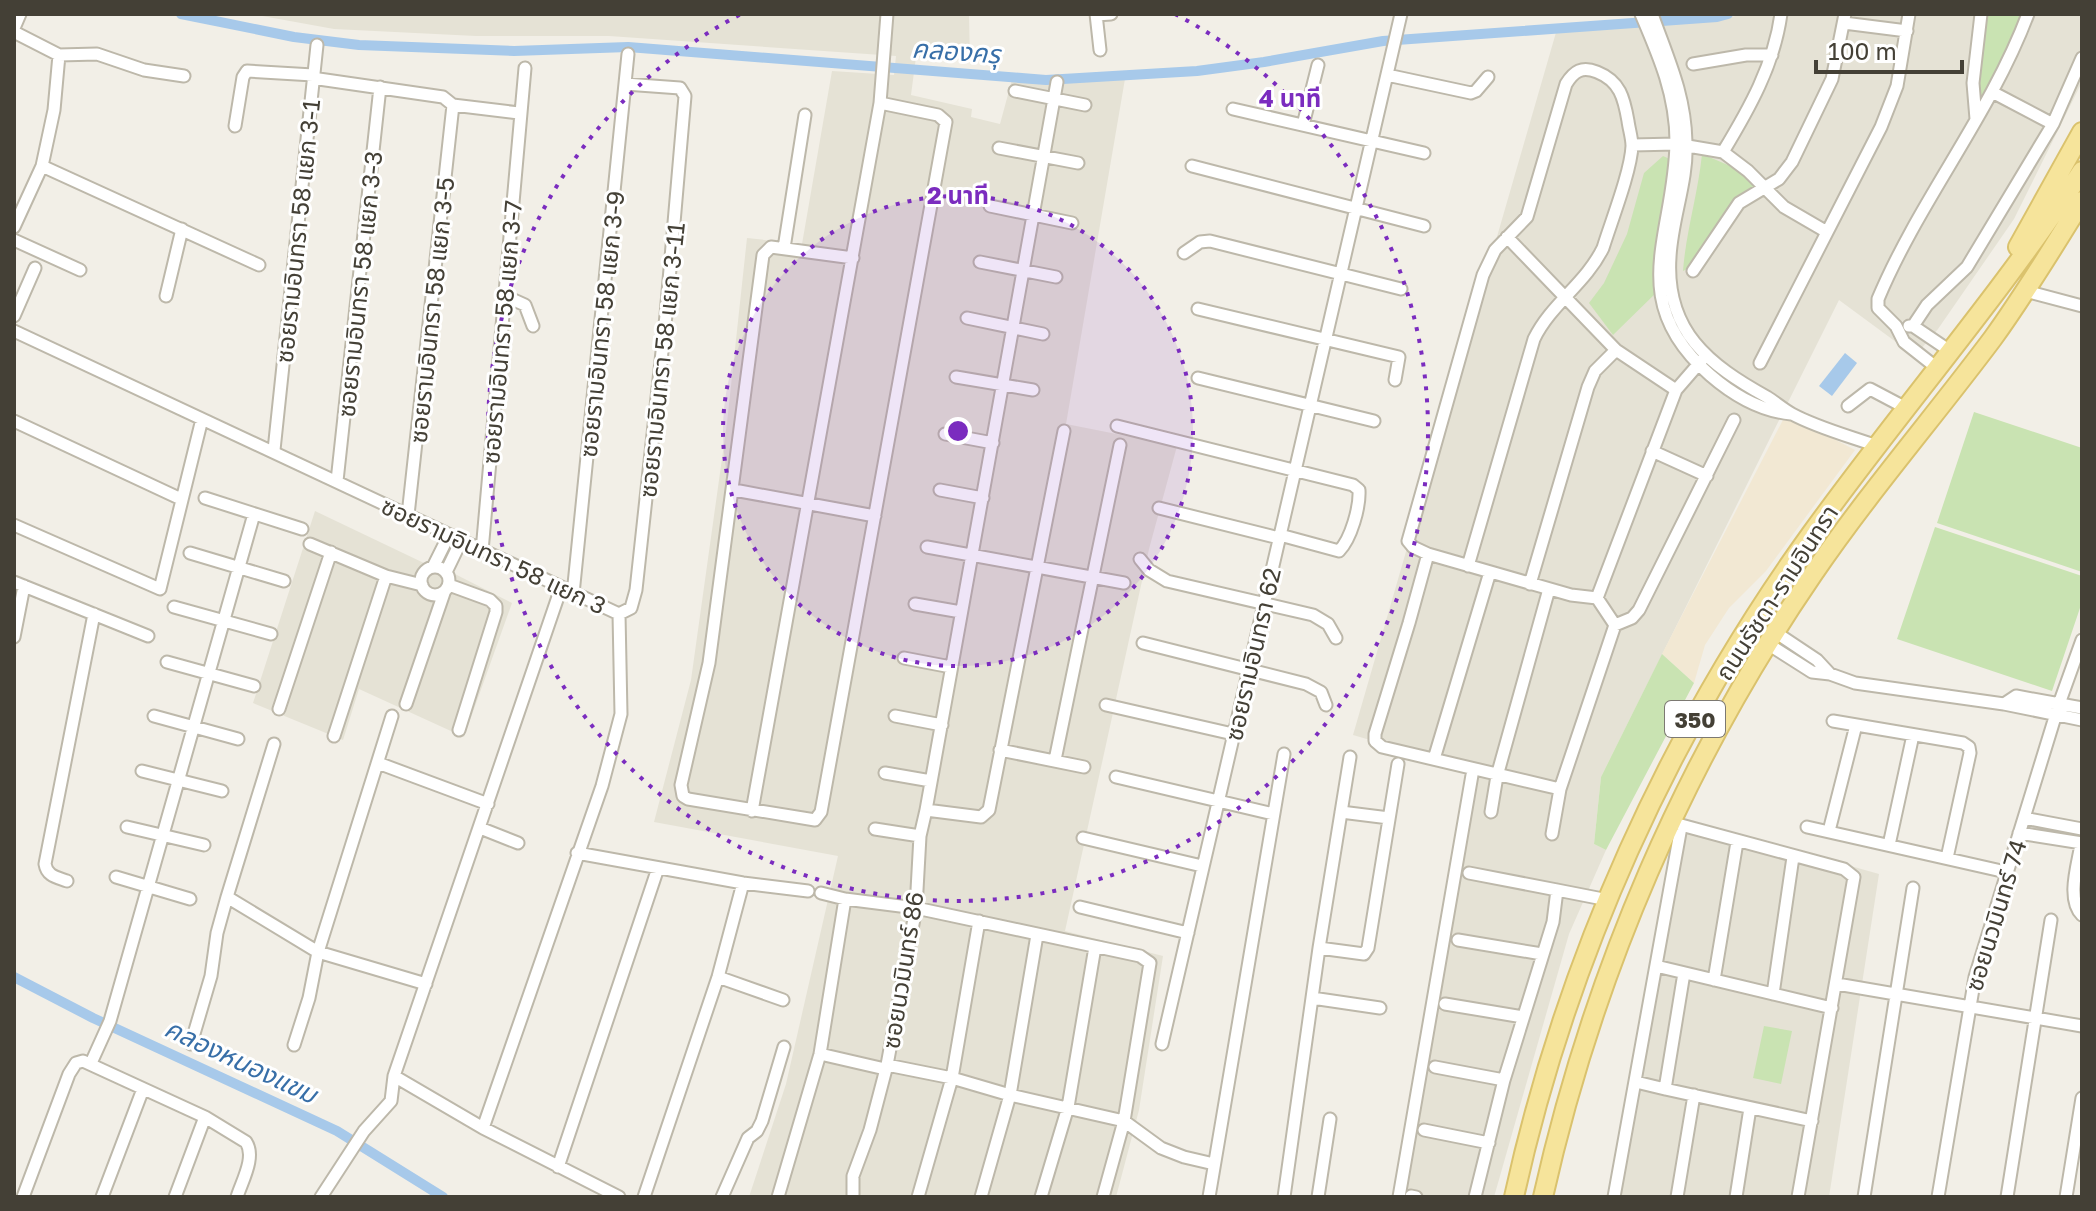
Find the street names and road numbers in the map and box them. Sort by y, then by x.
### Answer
street label: ซอยรามอินทรา 58 แยก 3-1 [269,98,325,364]
street label: ซอยรามอินทรา 58 แยก 3-3 [331,149,387,419]
street label: ซอยรามอินทรา 58 แยก 3-5 [403,176,459,444]
street label: ซอยรามอินทรา 58 แยก 3-9 [573,189,629,459]
street label: ซอยรามอินทรา 58 แยก 3-7 [475,199,527,465]
street label: ซอยรามอินทรา 58 แยก 3-11 [632,221,690,499]
street label: ซอยรามอินทรา 58 แยก 3 [377,490,611,620]
street label: ถนนรัชดา-รามอินทรา [1709,499,1843,685]
street label: ซอยรามอินทรา 62 [1218,565,1286,743]
road number: 350 [1665,701,1725,737]
street label: ซอยนวมินทร์ 74 [1958,836,2032,994]
street label: ซอยนวมินทร์ 86 [875,889,929,1051]

